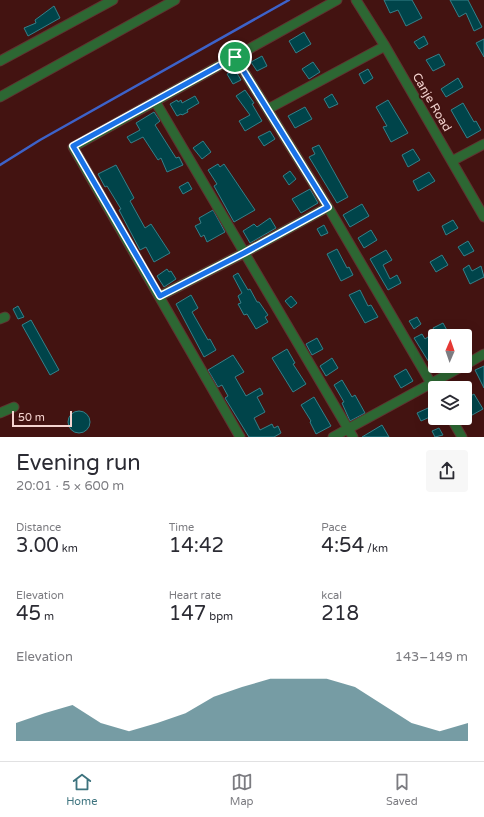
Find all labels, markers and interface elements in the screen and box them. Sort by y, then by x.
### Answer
pin [218,40,252,74]
icon: arrive [224,46,246,68]
street label: Canje Road [410,70,454,134]
north arrow [428,329,472,373]
map controls [428,329,472,425]
button: layers [428,381,472,425]
scale bar [12,409,72,428]
text: 50 m [18,411,45,424]
text: Evening run [16,450,141,476]
button: share [426,450,468,492]
text: 20:01 · 5 × 600 m [16,478,124,494]
text: Distance [16,521,61,534]
text: Time [169,521,194,534]
text: Pace [321,521,347,534]
text: 3.00 [16,534,59,558]
text: 14:42 [169,534,224,558]
text: 4:54 [321,534,364,558]
text: km [59,542,78,555]
text: /km [364,542,388,555]
text: Elevation [16,589,64,602]
text: Heart rate [169,589,221,602]
text: kcal [321,589,342,602]
text: 45 [16,602,41,626]
text: 147 [169,602,206,626]
text: 218 [321,602,359,626]
text: m [41,610,54,623]
text: bpm [206,610,233,623]
text: Elevation [16,649,73,665]
text: 143–149 m [395,649,468,665]
tab: Home [66,771,97,808]
tab: Map [230,771,254,808]
tab: Saved [386,771,418,808]

